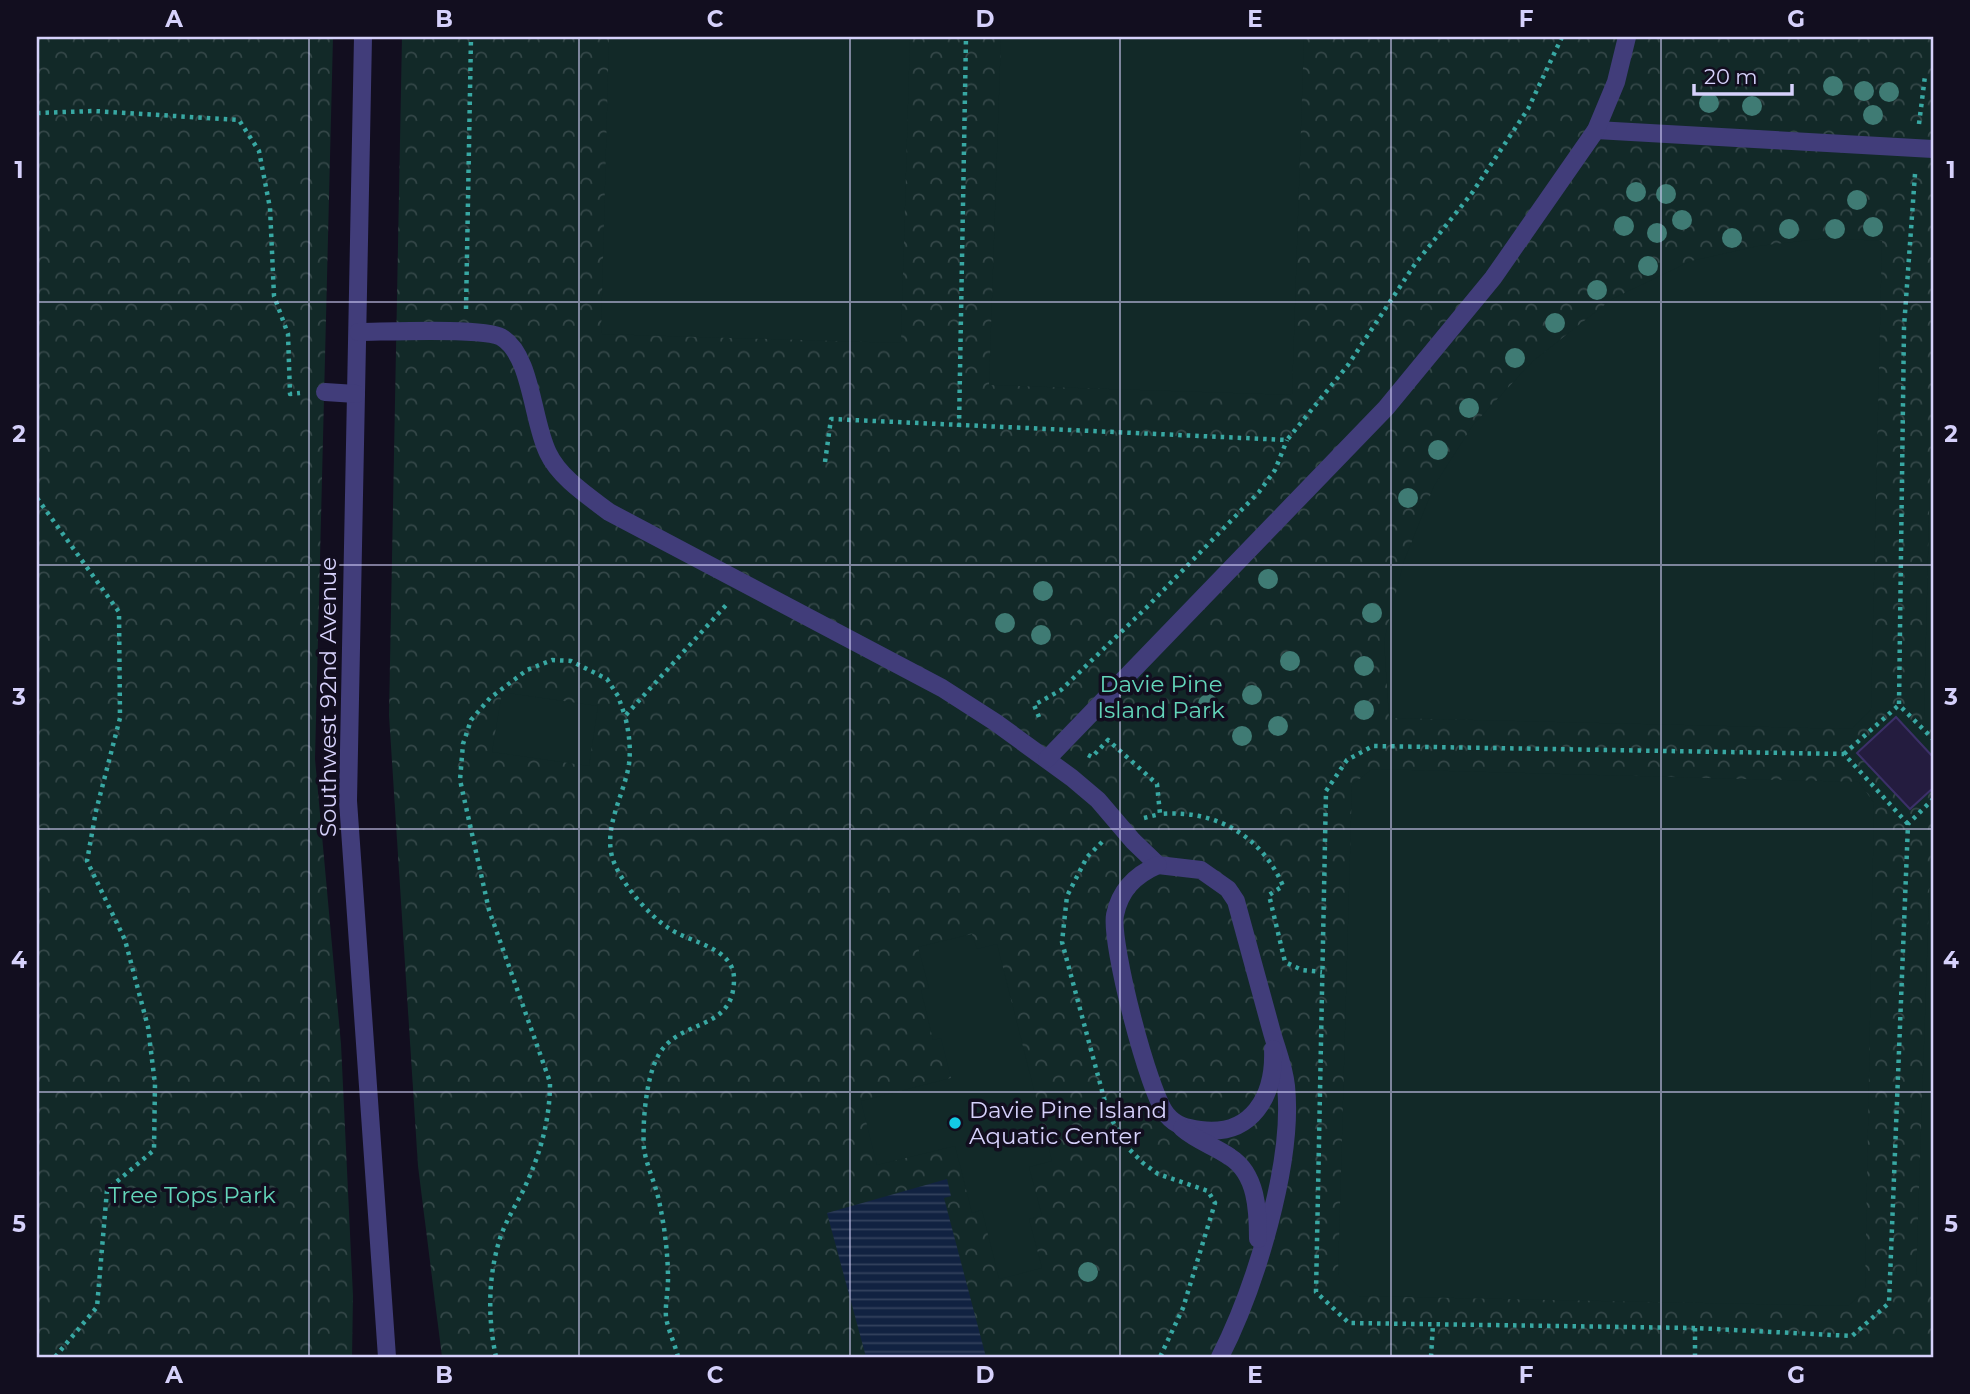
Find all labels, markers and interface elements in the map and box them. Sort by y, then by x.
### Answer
text: A [164,5,183,33]
text: B [435,5,453,33]
text: C [707,5,724,33]
text: D [976,5,995,33]
text: E [1247,5,1263,33]
text: F [1519,5,1534,33]
text: G [1787,5,1805,33]
scale bar [1694,52,1792,96]
text: 20 m [1704,64,1758,89]
text: 1 [14,156,24,184]
text: 1 [1946,156,1956,184]
text: 2 [12,420,26,448]
text: 2 [1944,420,1958,448]
street label: Southwest 92nd Avenue [314,557,342,837]
park label: Davie Pine Island Park [1097,670,1225,724]
text: 3 [11,683,26,711]
text: 3 [1943,683,1958,711]
text: 4 [11,946,27,974]
text: 4 [1943,946,1959,974]
place label: Davie Pine Island Aquatic Center [969,1096,1167,1150]
marker: Davie Pine Island Aquatic Center [947,1115,963,1131]
park label: Tree Tops Park [108,1181,276,1209]
text: 5 [12,1210,26,1238]
text: 5 [1944,1210,1958,1238]
text: A [164,1361,183,1389]
text: B [435,1361,453,1389]
text: C [707,1361,724,1389]
text: D [976,1361,995,1389]
text: E [1247,1361,1263,1389]
text: F [1519,1361,1534,1389]
text: G [1787,1361,1805,1389]

